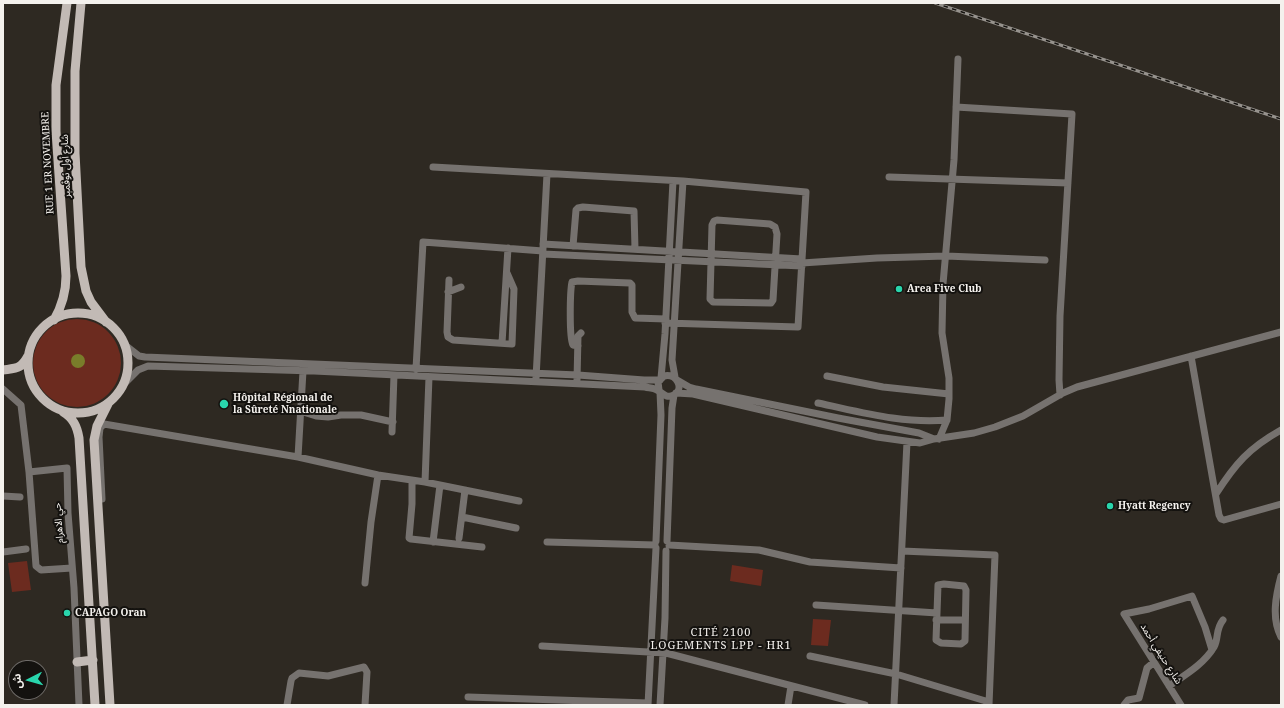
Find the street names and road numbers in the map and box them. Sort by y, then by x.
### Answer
street label: RUE 1 ER NOVEMBRE [39,111,57,215]
street label: شارع أول نوفمبر [59,134,73,198]
street label: حي الاهرام [52,502,66,544]
street label: شارع حنيفي أحمد [1138,621,1184,687]

